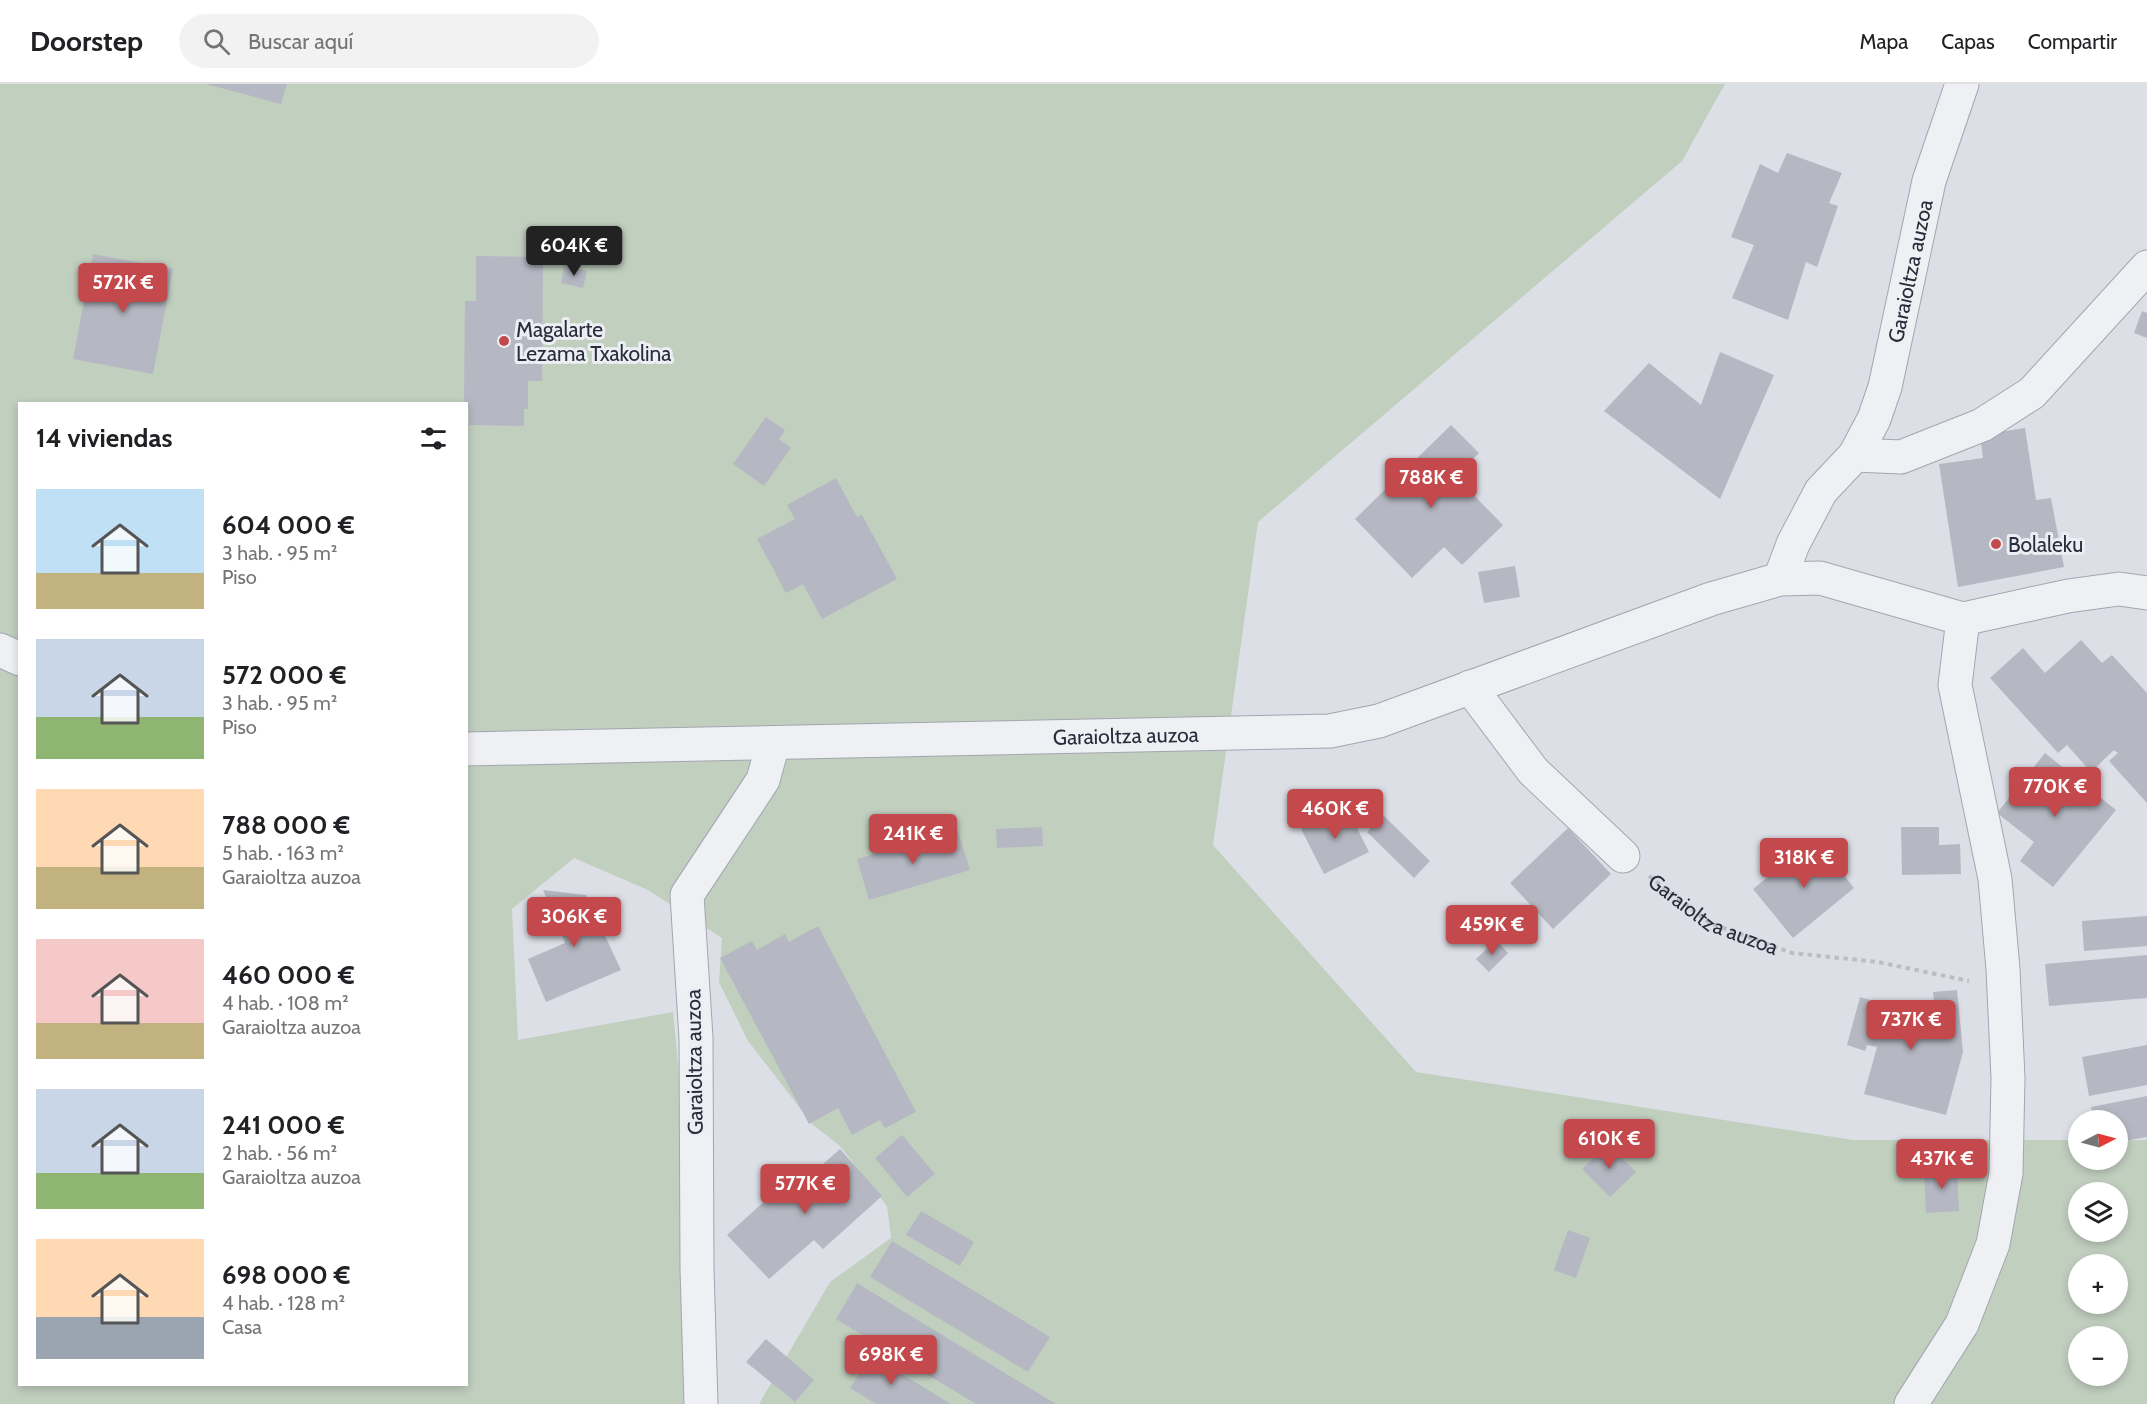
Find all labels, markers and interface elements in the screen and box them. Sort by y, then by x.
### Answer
search box [179,14,599,68]
text: Doorstep [30,24,143,58]
icon: search [200,25,233,58]
text: Buscar aquí [248,28,353,55]
text: Mapa [1860,29,1908,54]
text: Capas [1941,29,1995,54]
text: Compartir [2028,29,2117,54]
street label: Garaioltza auzoa [1882,197,1937,345]
pin: 604K € [525,226,623,277]
text: 604K € [540,233,608,257]
pin: 572K € [74,263,172,314]
text: 572K € [92,270,154,294]
place label: Magalarte Lezama Txakolina [516,317,671,366]
marker: Magalarte Lezama Txakolina [497,334,511,348]
text: 14 viviendas [36,422,172,454]
icon: filters [417,422,450,455]
pin: 788K € [1382,458,1480,509]
text: 788K € [1399,465,1463,489]
text: 604 000 € [222,509,355,541]
icon: home [84,513,156,585]
place label: Bolaleku [2008,532,2083,557]
marker: Bolaleku [1989,537,2003,551]
text: 3 hab. · 95 m² [222,541,337,565]
text: Piso [222,565,257,589]
text: 572 000 € [222,659,346,691]
icon: home [84,663,156,735]
text: 3 hab. · 95 m² [222,691,337,715]
text: Piso [222,715,257,739]
street label: Garaioltza auzoa [1053,721,1199,749]
pin: 770K € [2006,767,2104,818]
text: 770K € [2023,774,2087,798]
pin: 460K € [1286,789,1384,840]
text: 460K € [1301,796,1369,820]
text: 788 000 € [222,809,350,841]
icon: home [84,813,156,885]
pin: 241K € [864,814,962,865]
text: 241K € [883,821,943,845]
pin: 318K € [1755,838,1853,889]
text: 5 hab. · 163 m² [222,841,344,865]
text: 318K € [1774,845,1834,869]
text: Garaioltza auzoa [222,865,361,889]
street label: Garaioltza auzoa [1644,868,1782,959]
pin: 306K € [525,897,623,948]
text: 306K € [541,904,607,928]
pin: 459K € [1443,905,1541,956]
text: 459K € [1460,912,1524,936]
text: 460 000 € [222,959,355,991]
icon: home [84,963,156,1035]
street label: Garaioltza auzoa [680,989,708,1135]
text: 4 hab. · 108 m² [222,991,349,1015]
pin: 737K € [1862,1000,1960,1051]
text: 737K € [1880,1007,1942,1031]
text: Garaioltza auzoa [222,1015,361,1039]
text: 241 000 € [222,1109,345,1141]
north arrow [2068,1110,2128,1170]
map controls [2068,1110,2128,1386]
icon: home [84,1113,156,1185]
pin: 610K € [1560,1119,1658,1170]
text: 610K € [1578,1126,1640,1150]
pin: 437K € [1893,1139,1991,1190]
text: 2 hab. · 56 m² [222,1141,337,1165]
text: 437K € [1910,1146,1974,1170]
pin: 577K € [756,1164,854,1215]
text: Garaioltza auzoa [222,1165,361,1189]
text: 577K € [775,1171,836,1195]
button: layers [2068,1182,2128,1242]
button: + [2068,1254,2128,1314]
text: 698 000 € [222,1259,350,1291]
icon: home [84,1263,156,1335]
text: 4 hab. · 128 m² [222,1291,345,1315]
text: Casa [222,1315,262,1339]
button: − [2068,1326,2128,1386]
pin: 698K € [842,1335,940,1386]
text: 698K € [859,1342,923,1366]

